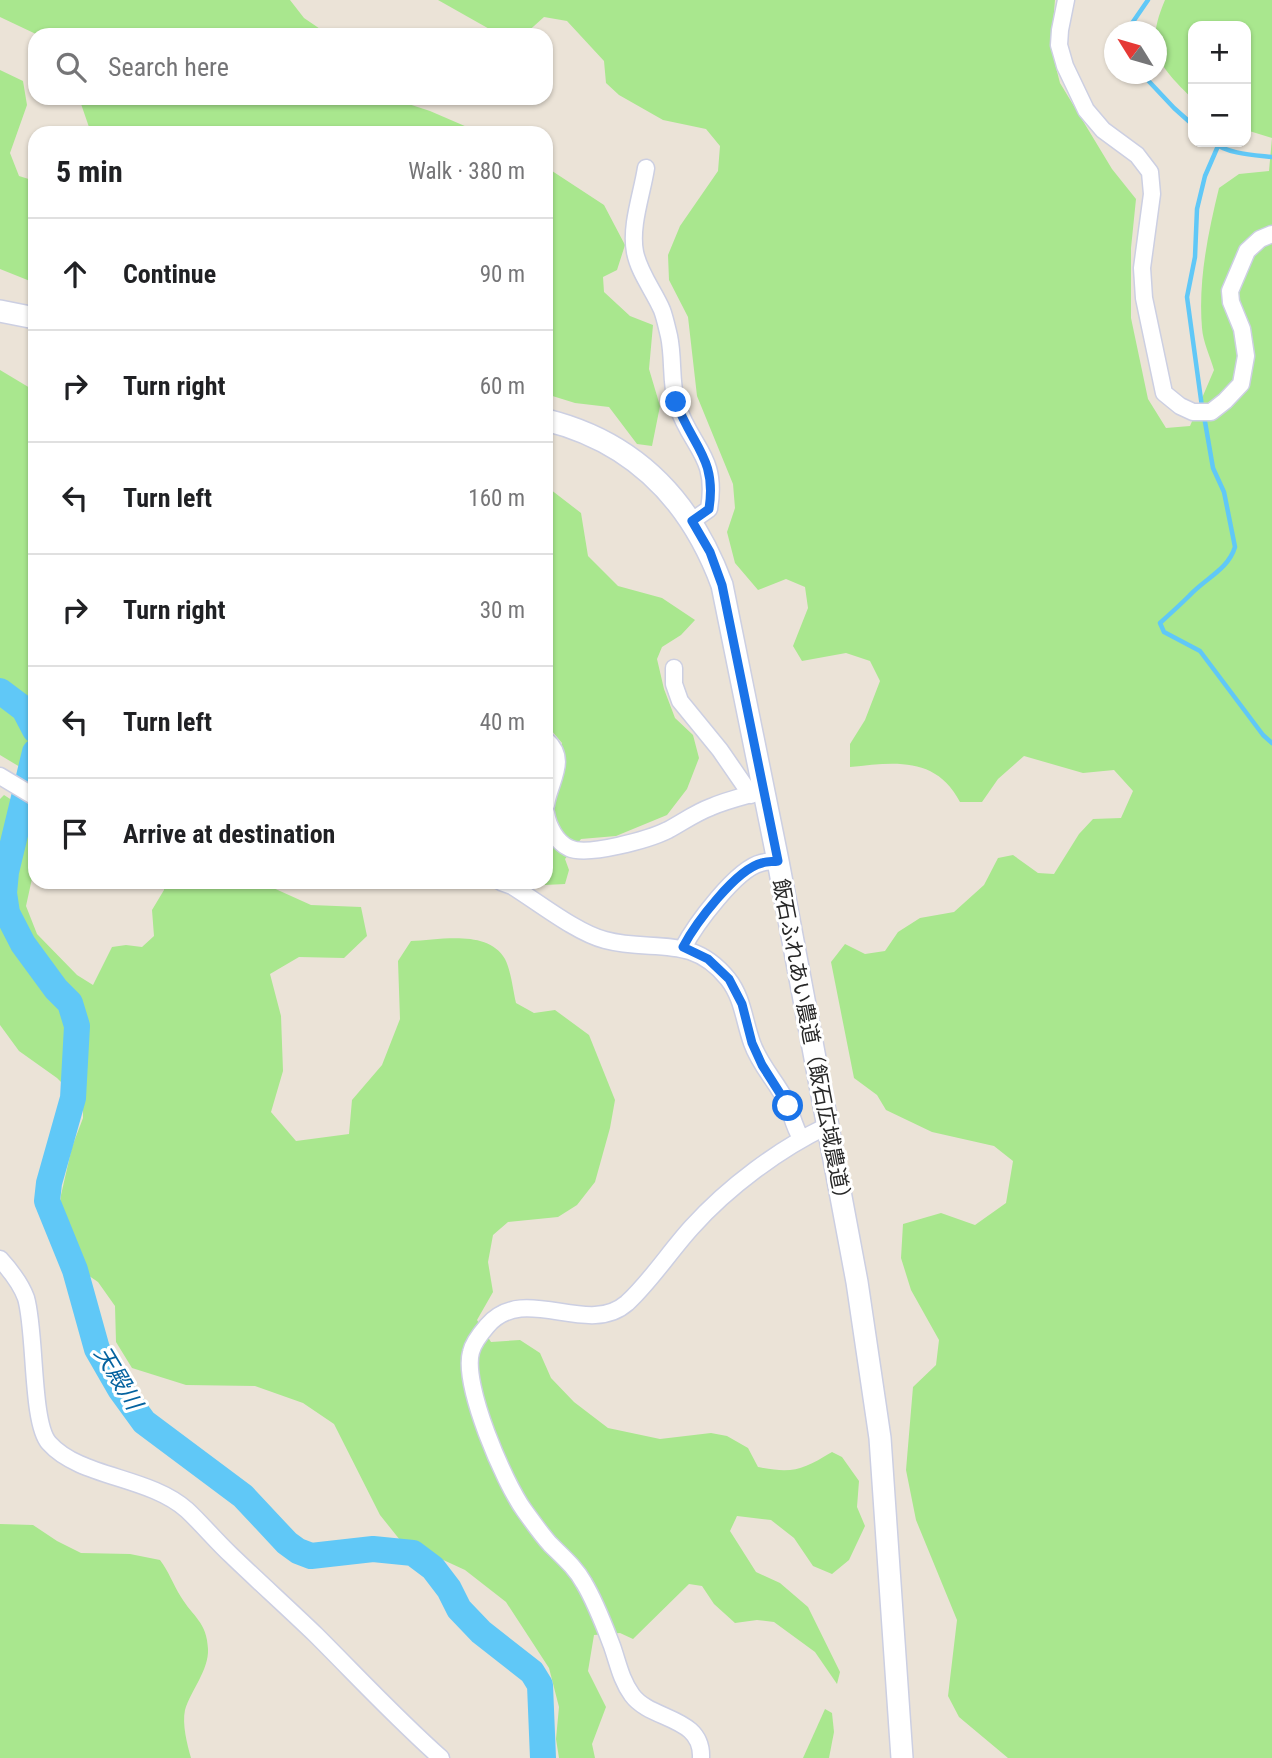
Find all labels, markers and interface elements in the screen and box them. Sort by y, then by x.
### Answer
north arrow [1104,21,1167,84]
map controls [1188,21,1251,147]
button: + [1188,21,1251,84]
search box [28,28,553,105]
icon: search [52,48,90,86]
text: Search here [108,52,229,82]
button: − [1188,84,1251,147]
text: 5 min [56,154,123,189]
text: Walk · 380 m [408,158,525,185]
icon: ahead [56,255,94,293]
text: Continue [123,259,216,289]
text: 90 m [480,261,525,288]
icon: right [56,367,94,405]
text: Turn right [123,371,225,401]
text: 60 m [480,373,525,400]
route end [660,386,691,417]
icon: left [56,479,94,517]
text: Turn left [123,483,212,513]
text: 160 m [468,485,525,512]
icon: right [56,591,94,629]
text: Turn right [123,595,225,625]
text: 30 m [480,597,525,624]
icon: left [56,703,94,741]
text: Turn left [123,707,212,737]
text: 40 m [480,709,525,736]
icon: arrive [56,815,94,853]
text: Arrive at destination [123,819,335,849]
street label: 飯石ふれあい農道（飯石広域農道） [768,877,856,1211]
route start [772,1090,803,1121]
water label: 天殿川 [89,1341,149,1417]

